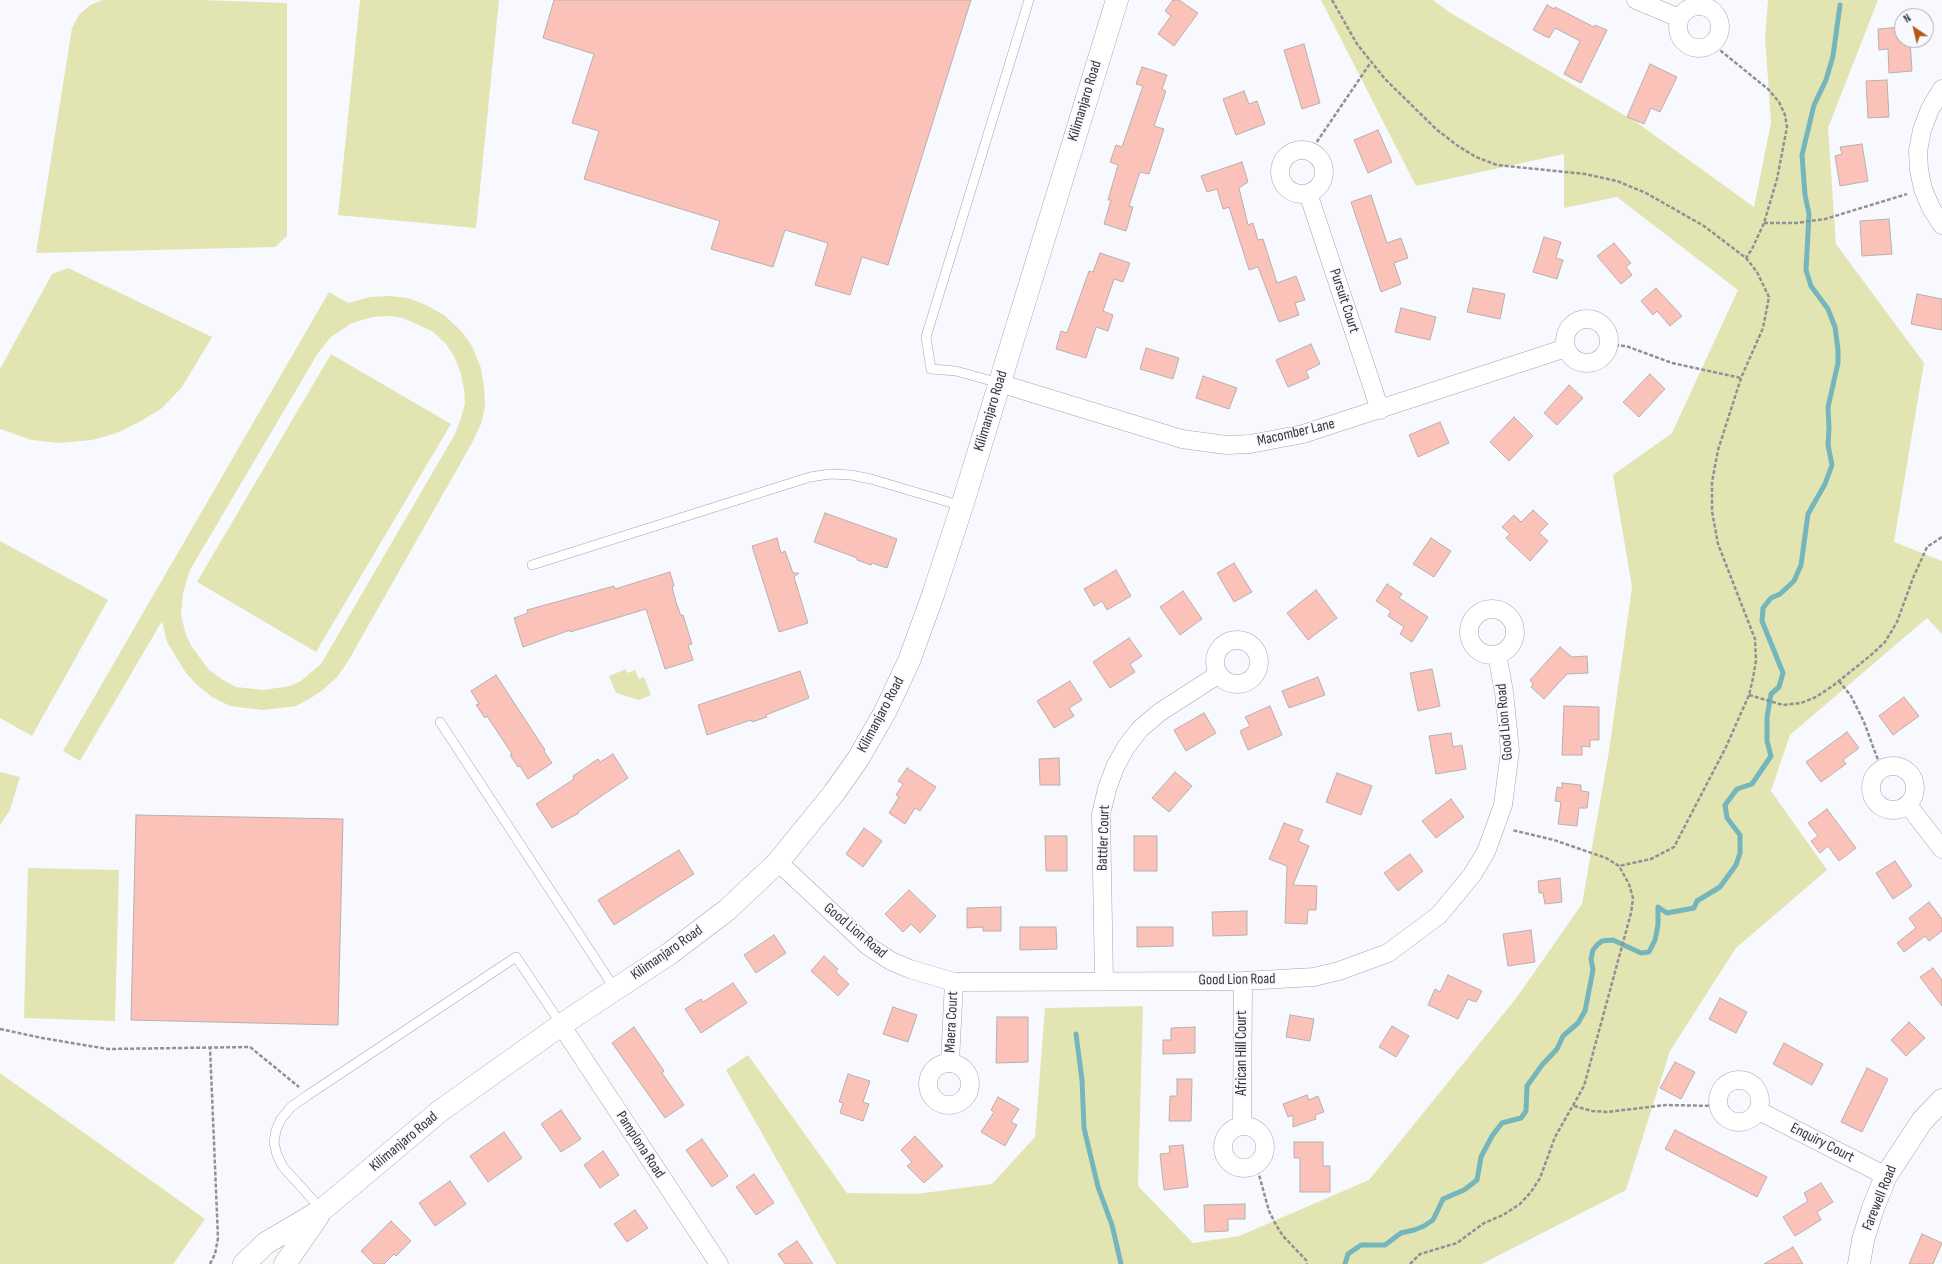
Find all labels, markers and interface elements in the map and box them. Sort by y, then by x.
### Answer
north arrow [1894,8,1934,48]
text: N [1901,12,1914,26]
street label: Kilimanjaro Road [1064,58,1106,144]
street label: Pursuit Court [1325,266,1363,336]
street label: Kilimanjaro Road [970,368,1012,454]
street label: Macomber Lane [1255,415,1337,451]
street label: Kilimanjaro Road [853,674,909,756]
street label: Good Lion Road [1493,683,1517,761]
street label: Battler Court [1094,805,1114,871]
street label: Good Lion Road [820,899,890,963]
street label: Kilimanjaro Road [628,922,706,984]
street label: Good Lion Road [1198,970,1276,990]
street label: Maera Court [941,991,963,1053]
street label: African Hill Court [1233,1010,1251,1096]
street label: Kilimanjaro Road [366,1108,442,1176]
street label: Pamplona Road [612,1108,668,1182]
street label: Enquiry Court [1787,1119,1857,1167]
street label: Farewell Road [1859,1163,1901,1233]

